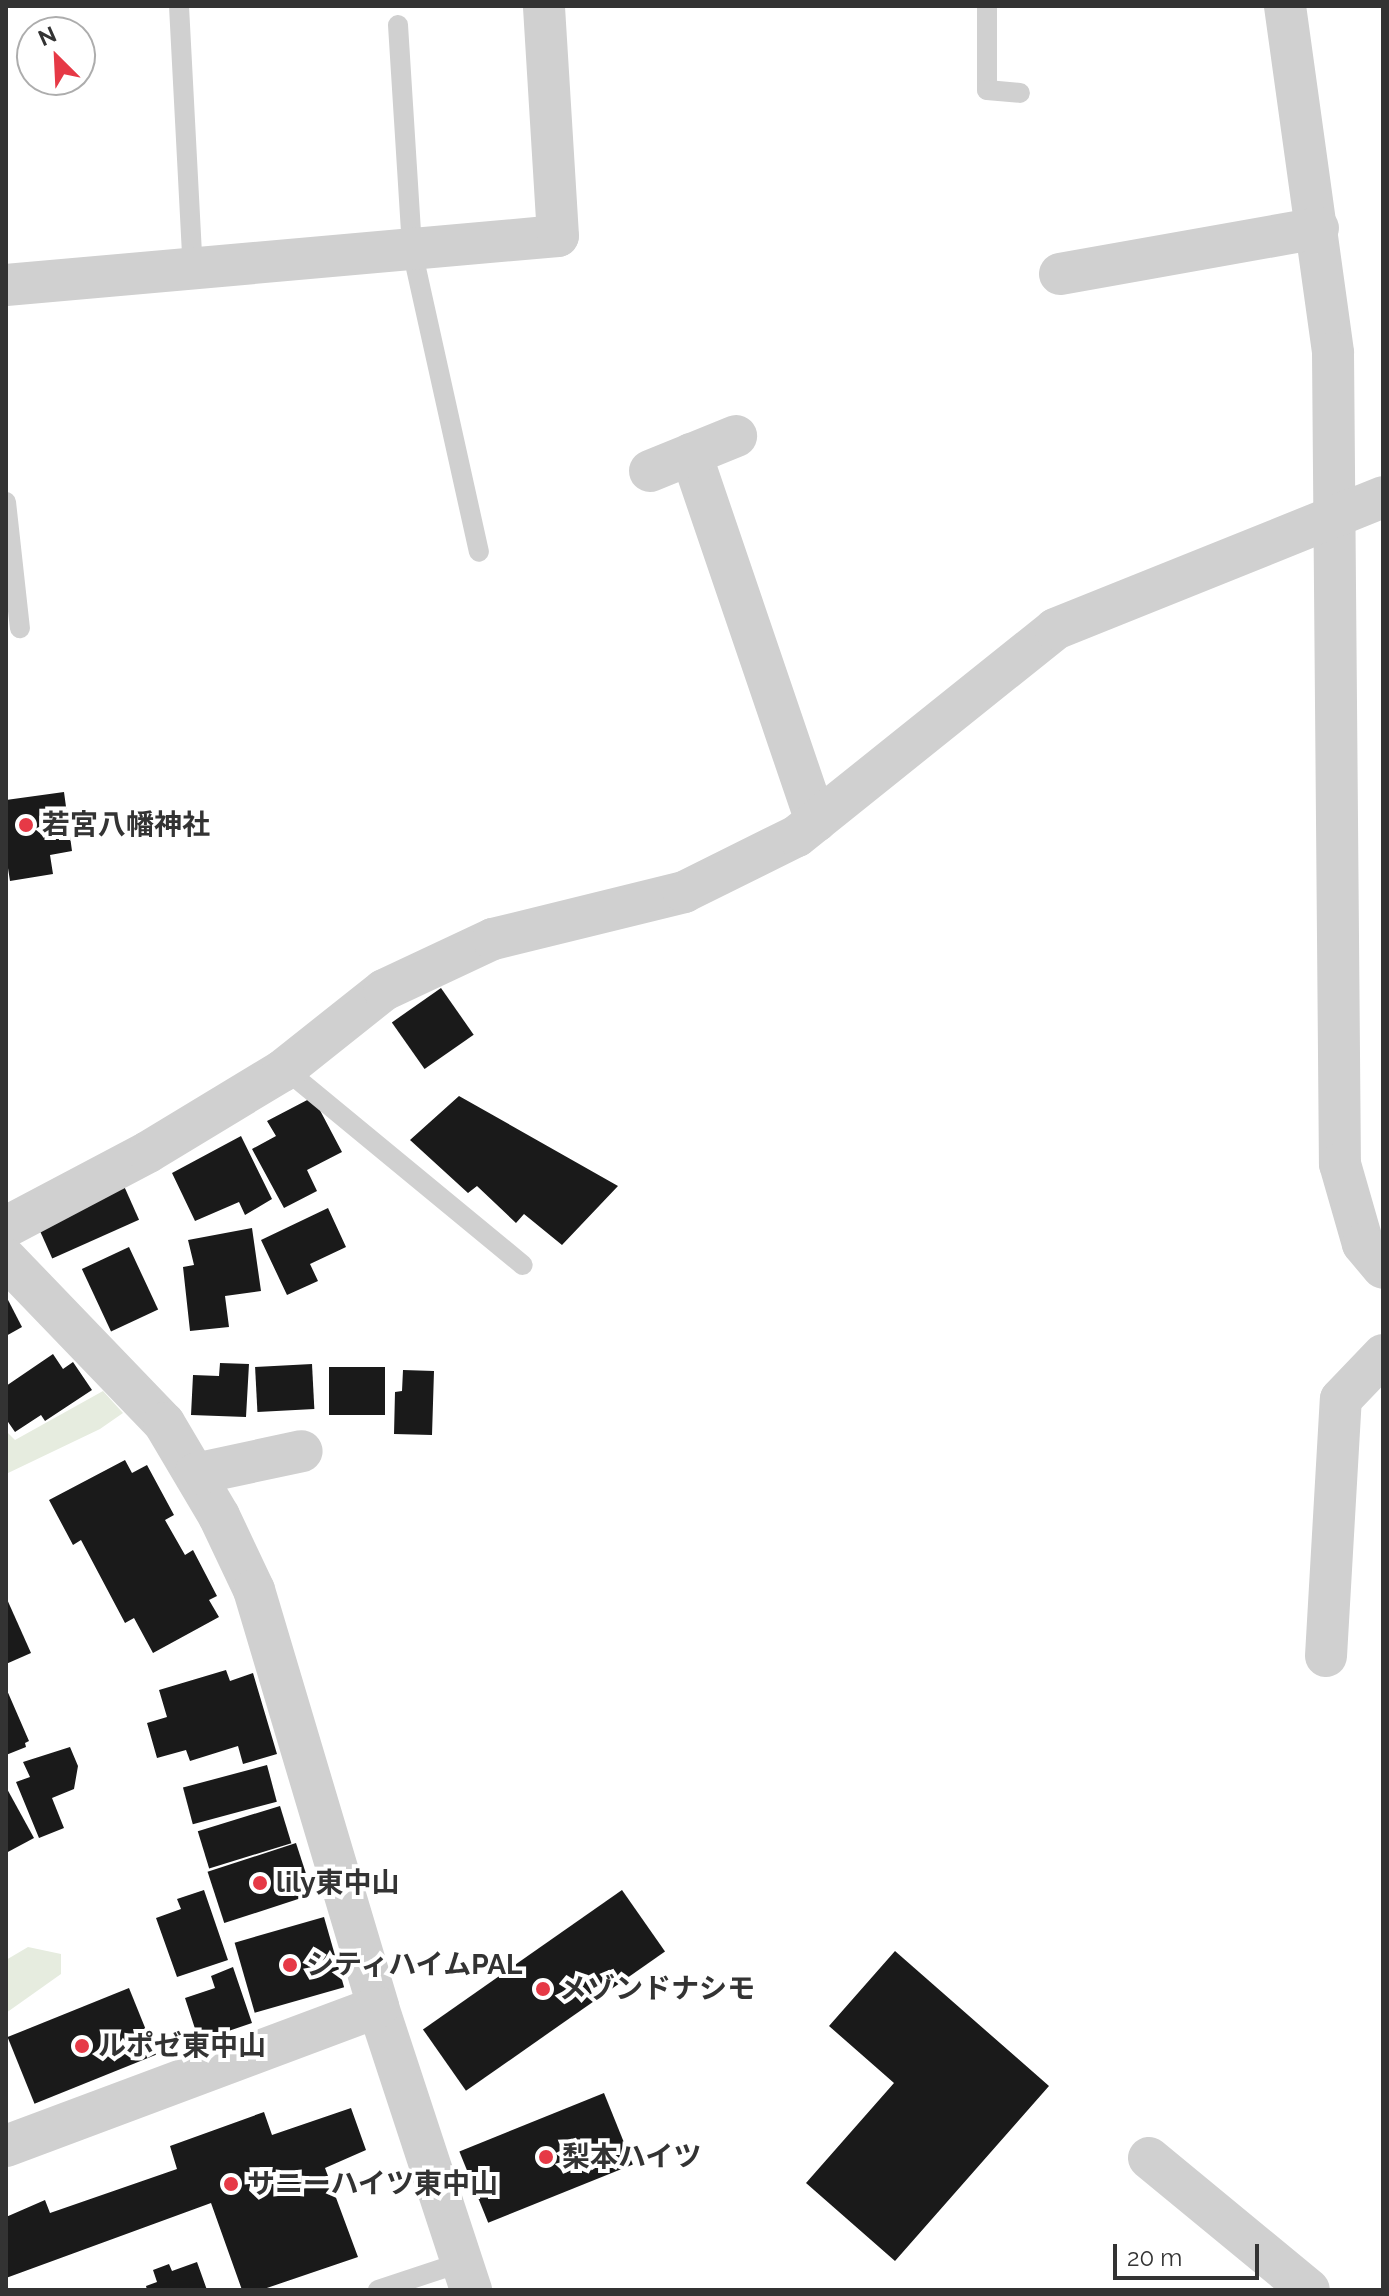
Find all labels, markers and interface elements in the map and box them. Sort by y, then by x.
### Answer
north arrow [16,16,96,96]
text: N [34,21,60,51]
place label: 若宮八幡神社 [42,808,210,842]
marker: 若宮八幡神社 [17,816,35,834]
place label: lily東中山 [276,1866,400,1900]
marker: lily東中山 [251,1874,269,1892]
place label: シティハイムPAL [306,1948,525,1982]
marker: シティハイムPAL [281,1956,299,1974]
place label: メゾンドナシモ [559,1972,755,2006]
marker: メゾンドナシモ [534,1980,552,1998]
place label: ルポゼ東中山 [98,2029,266,2063]
marker: ルポゼ東中山 [73,2037,91,2055]
place label: 梨本ハイツ [562,2140,702,2174]
marker: 梨本ハイツ [537,2148,555,2166]
place label: サニーハイツ東中山 [247,2167,499,2201]
marker: サニーハイツ東中山 [222,2175,240,2193]
scale bar [1117,2228,1263,2278]
text: 20 m [1127,2243,1182,2272]

